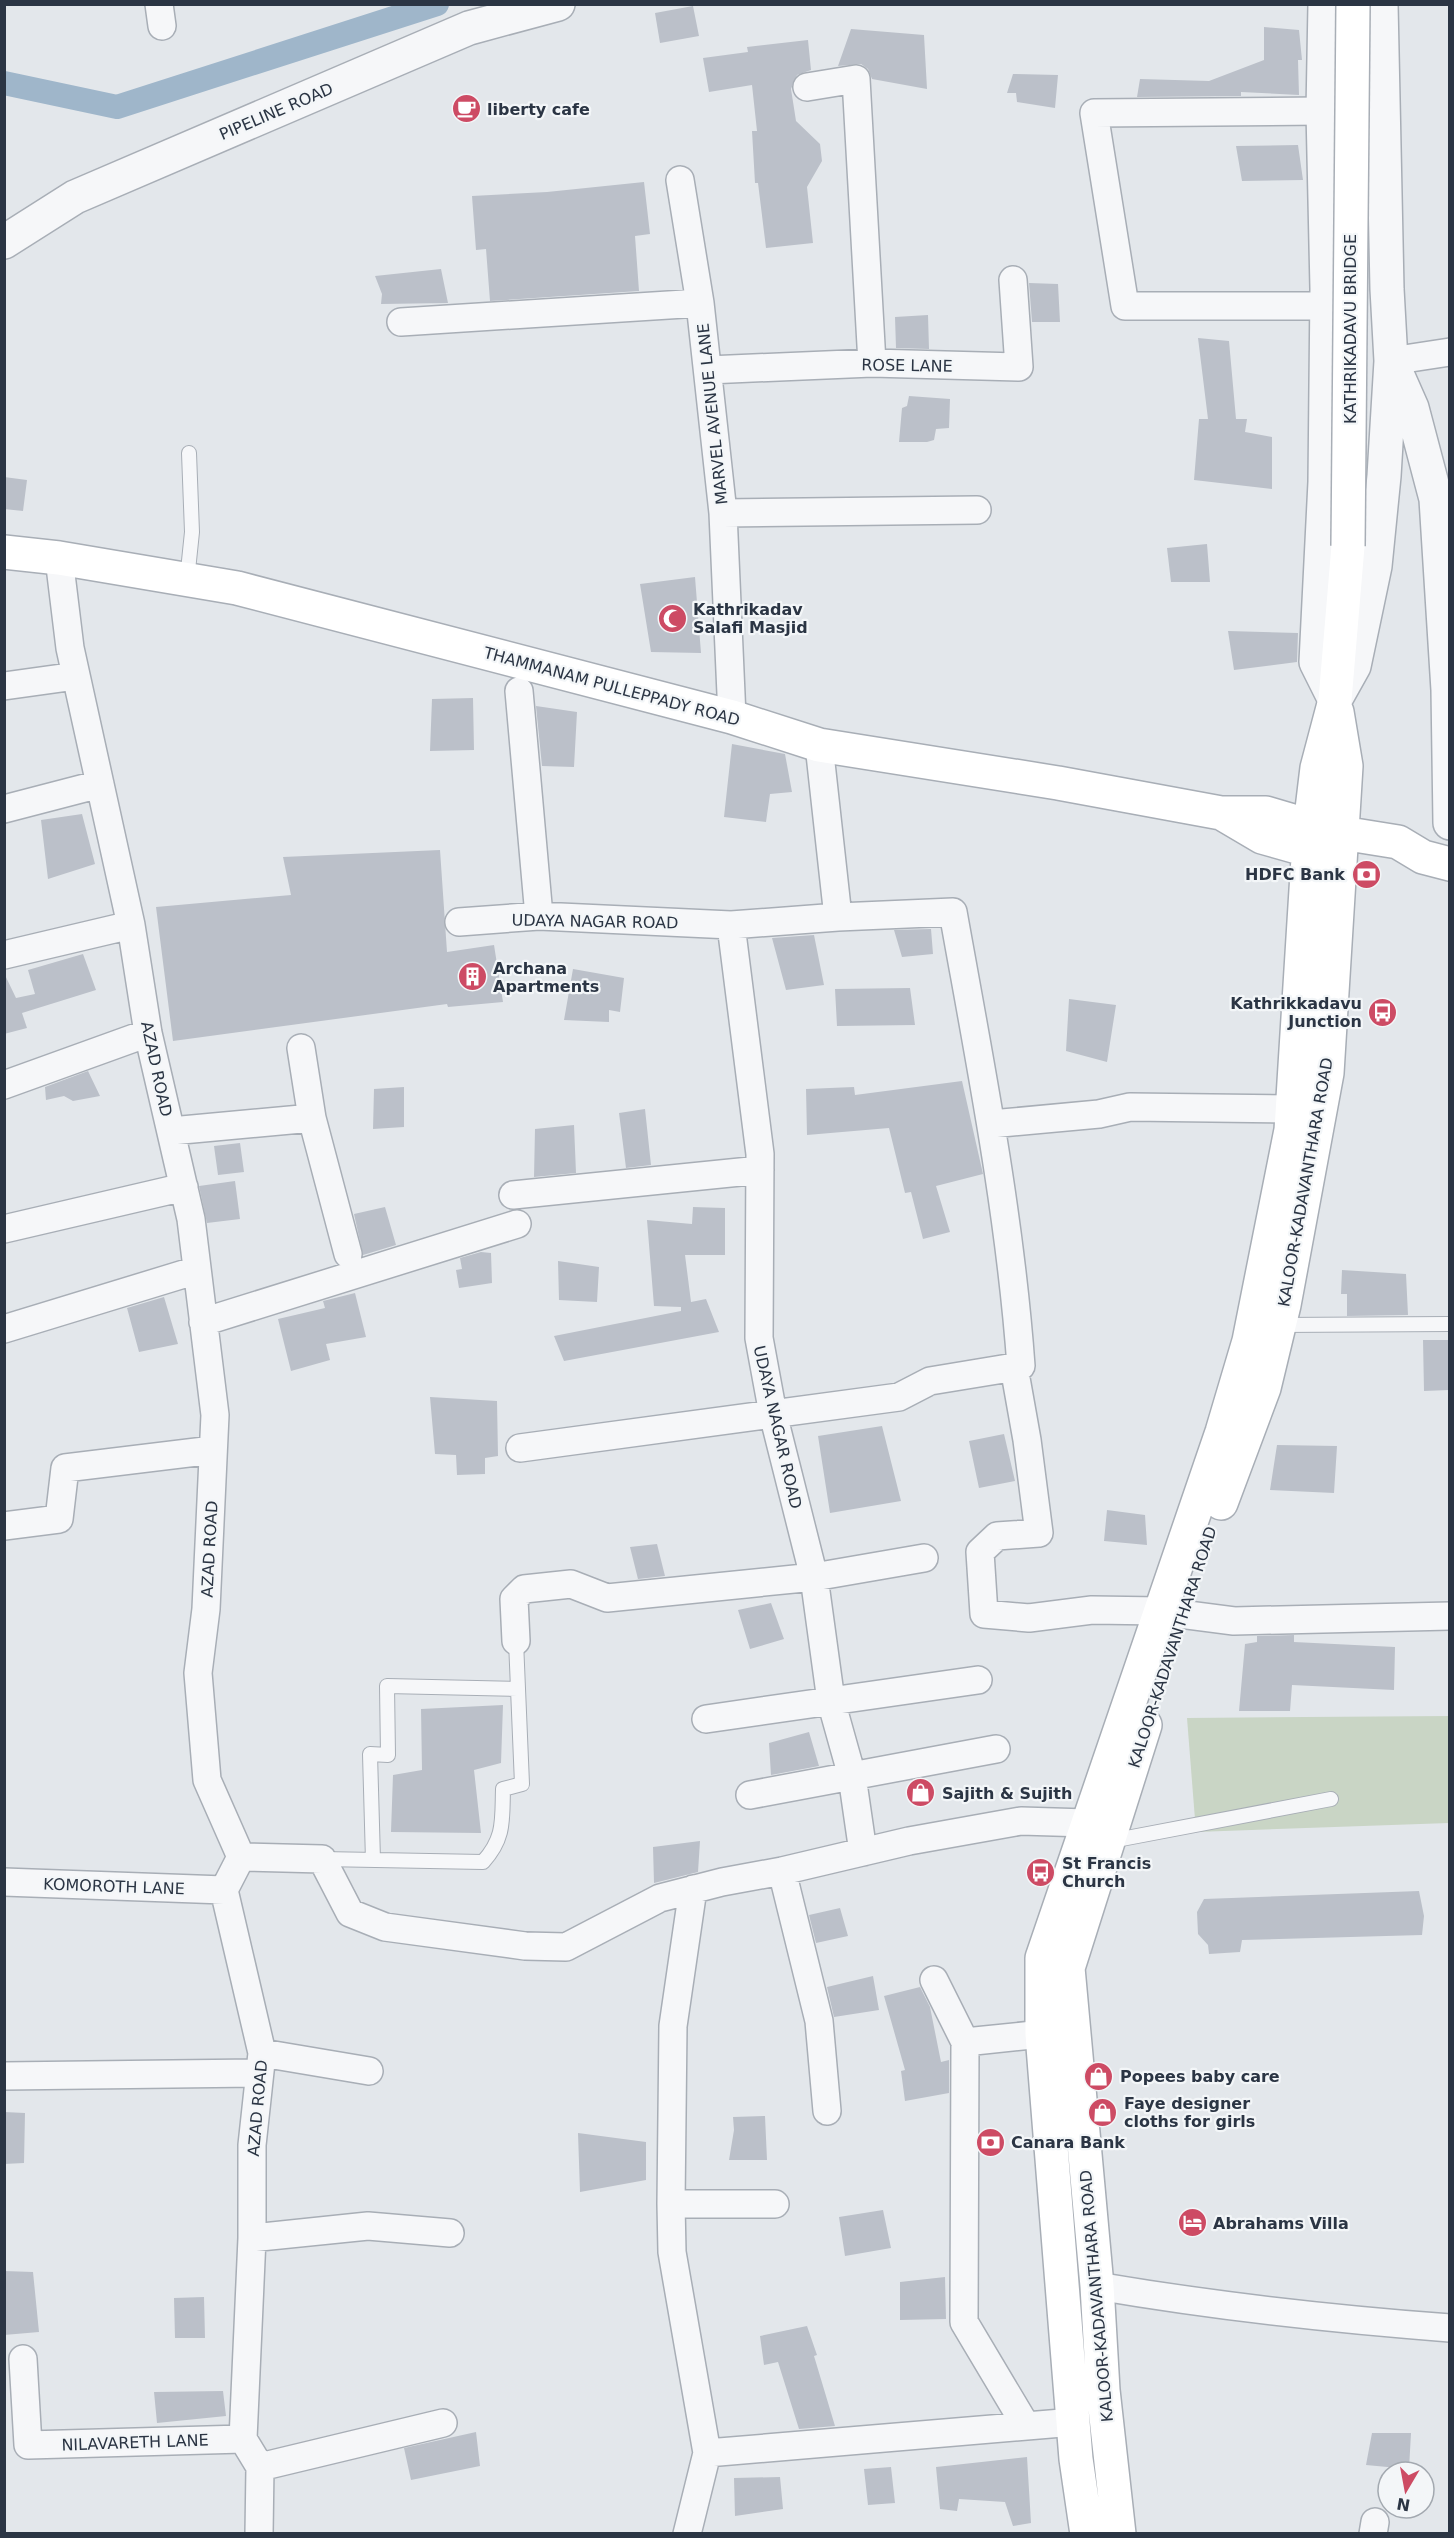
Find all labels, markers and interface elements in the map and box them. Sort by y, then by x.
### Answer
street label: PIPELINE ROAD [217,79,336,144]
cafe icon: liberty cafe [450,93,482,125]
place label: liberty cafe [487,100,590,119]
street label: KATHRIKADAVU BRIDGE [1341,234,1360,424]
street label: MARVEL AVENUE LANE [694,322,731,506]
street label: ROSE LANE [861,355,953,376]
place label: Kathrikadav Salafi Masjid [693,600,808,637]
mosque icon: Kathrikadav Salafi Masjid [656,602,688,634]
street label: THAMMANAM PULLEPPADY ROAD [481,643,742,730]
bank icon: HDFC Bank [1350,858,1382,890]
place label: HDFC Bank [1245,865,1345,884]
street label: UDAYA NAGAR ROAD [511,911,679,932]
place label: Archana Apartments [493,959,599,996]
building icon: Archana Apartments [456,961,488,993]
place label: Kathrikkadavu Junction [1230,994,1362,1031]
bus stop icon: Kathrikkadavu Junction [1367,996,1399,1028]
street label: AZAD ROAD [137,1020,176,1118]
street label: KALOOR-KADAVANTHARA ROAD [1274,1056,1337,1308]
street label: UDAYA NAGAR ROAD [749,1344,806,1511]
street label: AZAD ROAD [197,1500,222,1598]
street label: KALOOR-KADAVANTHARA ROAD [1124,1524,1221,1770]
shop icon: Sajith & Sujith [905,1777,937,1809]
place label: Sajith & Sujith [942,1784,1072,1803]
place label: St Francis Church [1062,1854,1151,1891]
bus stop icon: St Francis Church [1025,1856,1057,1888]
street label: KOMOROTH LANE [43,1875,185,1898]
street label: AZAD ROAD [244,2059,271,2157]
shop icon: Popees baby care [1083,2060,1115,2092]
place label: Popees baby care [1120,2067,1280,2086]
place label: Faye designer cloths for girls [1124,2094,1255,2131]
shop icon: Faye designer cloths for girls [1087,2096,1119,2128]
bank icon: Canara Bank [974,2126,1006,2158]
place label: Canara Bank [1011,2133,1125,2152]
street label: KALOOR-KADAVANTHARA ROAD [1076,2169,1117,2423]
hotel icon: Abrahams Villa [1176,2207,1208,2239]
place label: Abrahams Villa [1213,2214,1349,2233]
street label: NILAVARETH LANE [61,2430,209,2455]
north arrow [1376,2460,1436,2520]
text: N [1395,2494,1412,2515]

